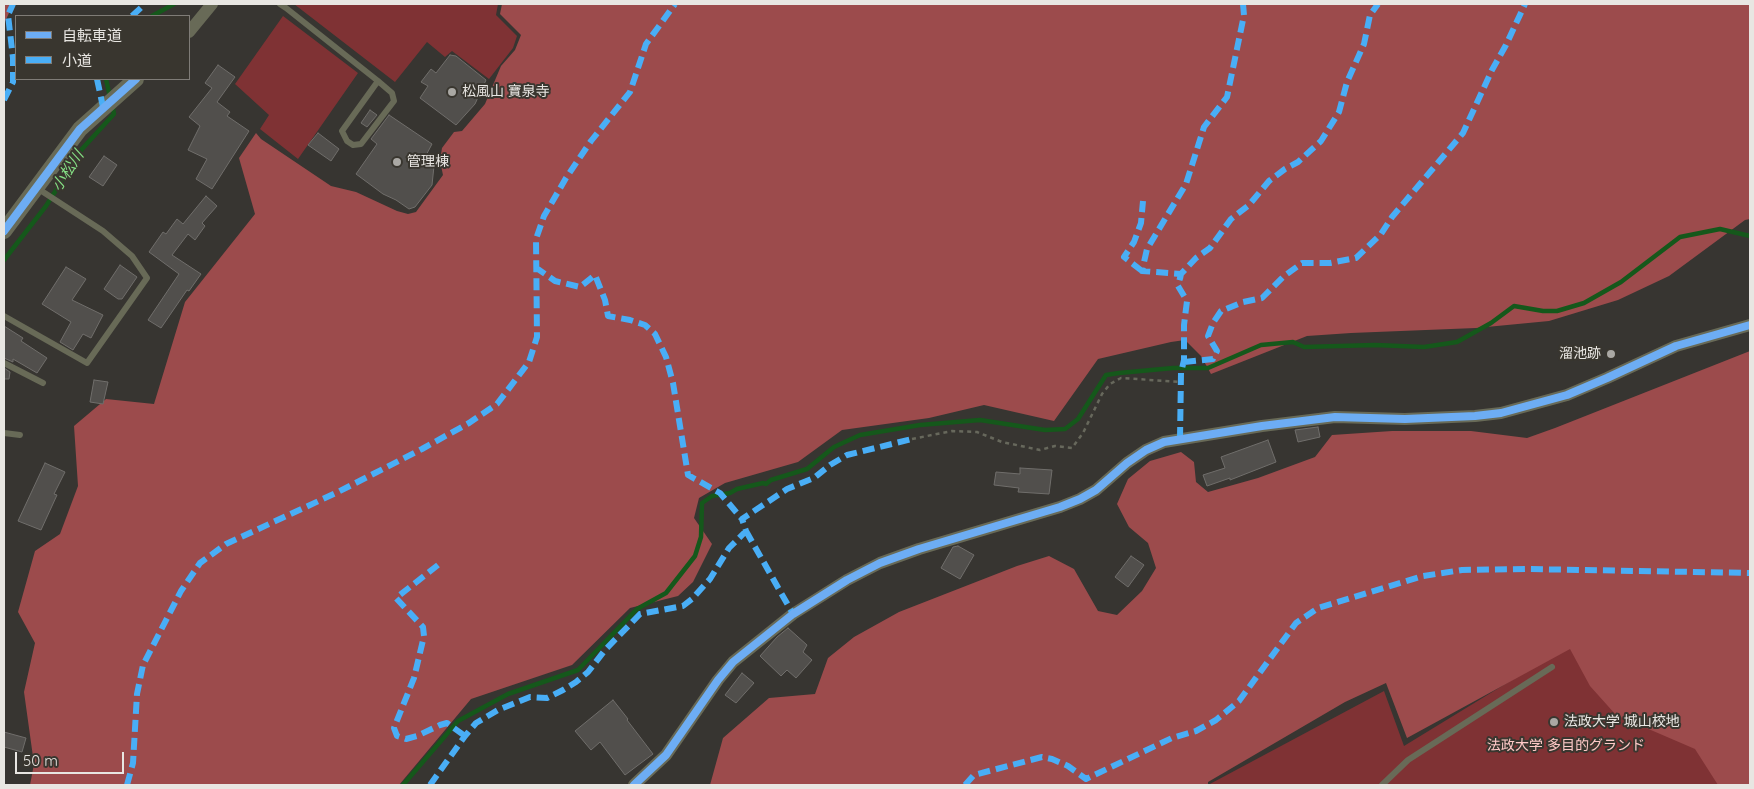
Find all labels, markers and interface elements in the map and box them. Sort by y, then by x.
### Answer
legend [15,15,190,80]
text: 自転車道 [62,26,122,45]
text: 小道 [62,51,92,70]
place label: 松風山 寶泉寺 [462,84,550,100]
marker: 松風山 寶泉寺 [446,86,458,98]
water label: 小松川 [48,147,88,195]
place label: 管理棟 [407,154,449,170]
marker: 管理棟 [391,156,403,168]
place label: 溜池跡 [1559,346,1601,362]
marker: 溜池跡 [1605,348,1617,360]
place label: 法政大学 城山校地 [1564,714,1680,730]
marker: 法政大学 城山校地 [1548,716,1560,728]
park label: 法政大学 多目的グランド [1487,738,1645,754]
scale bar [18,742,126,774]
text: 50 m [23,751,58,770]

